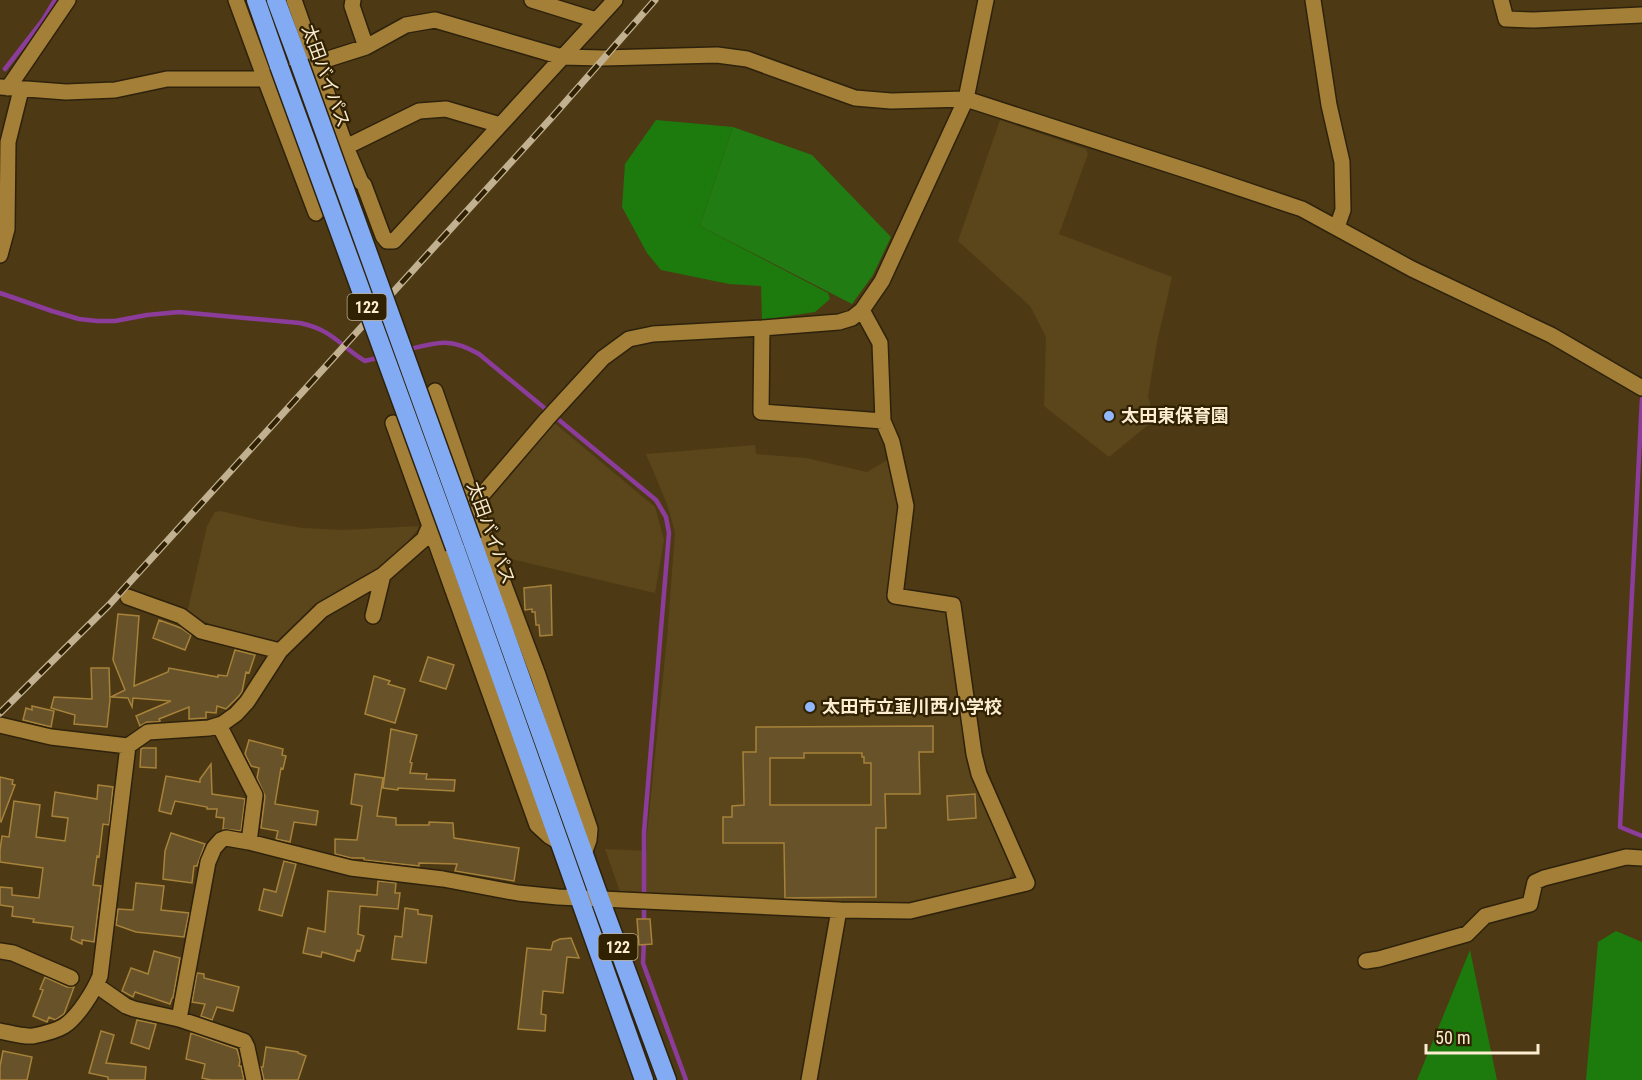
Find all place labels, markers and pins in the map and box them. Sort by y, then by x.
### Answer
place label: 太田東保育園 [1121,405,1229,426]
marker: 太田東保育園 [1102,409,1116,423]
place label: 太田市立韮川西小学校 [822,696,1002,717]
marker: 太田市立韮川西小学校 [803,700,817,714]

